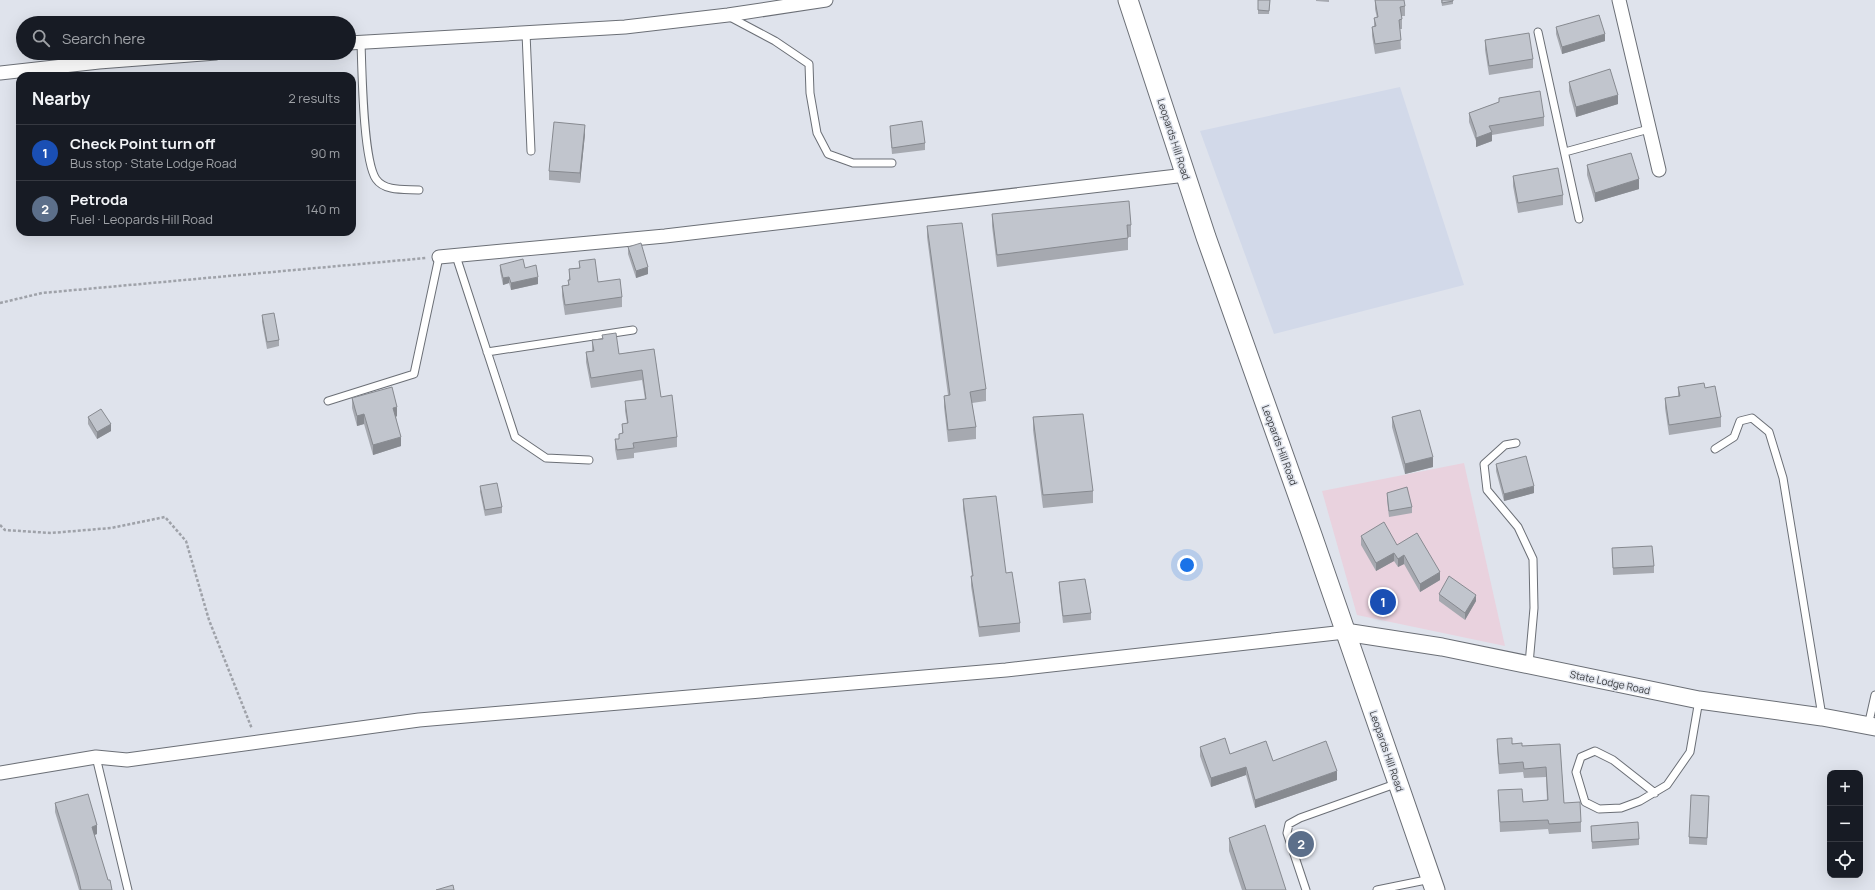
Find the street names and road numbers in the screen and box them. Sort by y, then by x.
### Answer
street label: Leopards Hill Road [1154,97,1194,181]
street label: Leopards Hill Road [1259,403,1301,487]
street label: State Lodge Road [1569,667,1652,697]
street label: Leopards Hill Road [1367,709,1407,793]

